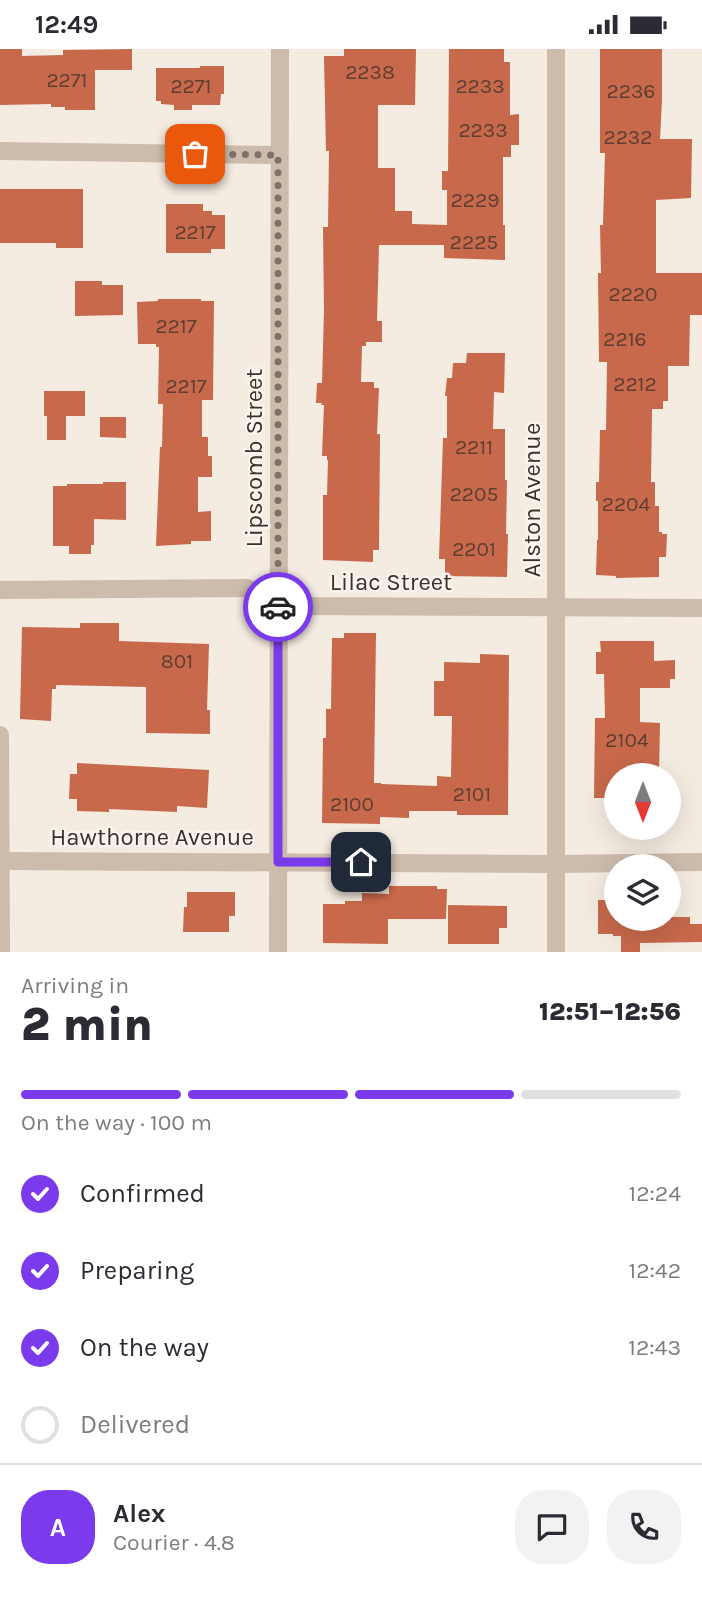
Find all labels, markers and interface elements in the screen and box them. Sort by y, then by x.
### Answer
text: 12:49 [35,9,98,40]
house number: 2238 [345,60,395,84]
house number: 2271 [46,68,88,92]
house number: 2271 [170,74,212,98]
house number: 2233 [455,74,505,98]
house number: 2236 [607,79,655,103]
house number: 2233 [458,118,508,142]
pin [165,124,225,184]
house number: 2232 [604,125,652,149]
icon: bag [176,135,214,173]
house number: 2229 [451,188,499,212]
house number: 2217 [174,220,216,244]
house number: 2225 [450,230,498,254]
house number: 2220 [609,282,657,306]
house number: 2217 [155,314,197,338]
house number: 2216 [603,327,647,351]
street label: Lipscomb Street [240,369,268,547]
house number: 2212 [613,372,657,396]
house number: 2217 [165,374,207,398]
street label: Alston Avenue [518,423,546,577]
house number: 2211 [455,435,493,459]
house number: 2205 [450,482,498,506]
house number: 2204 [602,492,651,516]
house number: 2201 [452,537,496,561]
street label: Lilac Street [330,568,452,596]
courier [243,572,313,642]
icon: car [259,588,297,626]
house number: 801 [161,649,193,673]
house number: 2104 [605,728,649,752]
north arrow [604,763,681,840]
map controls [604,763,681,931]
house number: 2101 [453,782,491,806]
house number: 2100 [330,792,374,816]
street label: Hawthorne Avenue [50,823,254,851]
pin [331,832,391,892]
icon: home [342,843,380,881]
button: layers [604,854,681,931]
text: Arriving in [21,972,129,999]
text: 12:51–12:56 [539,996,681,1027]
text: 2 min [21,998,153,1052]
text: On the way · 100 m [21,1109,212,1136]
icon: check [21,1175,59,1213]
text: Confirmed [80,1178,205,1209]
text: 12:24 [629,1180,681,1207]
icon: check [21,1252,59,1290]
text: Preparing [80,1255,194,1286]
text: 12:42 [629,1257,681,1284]
icon: check [21,1329,59,1367]
text: On the way [80,1332,209,1363]
text: 12:43 [628,1334,681,1361]
text: Delivered [80,1409,190,1440]
button: chat [515,1490,589,1564]
button: phone [607,1490,681,1564]
text: Alex [113,1498,165,1529]
text: A [50,1512,66,1543]
text: Courier · 4.8 [113,1529,235,1556]

